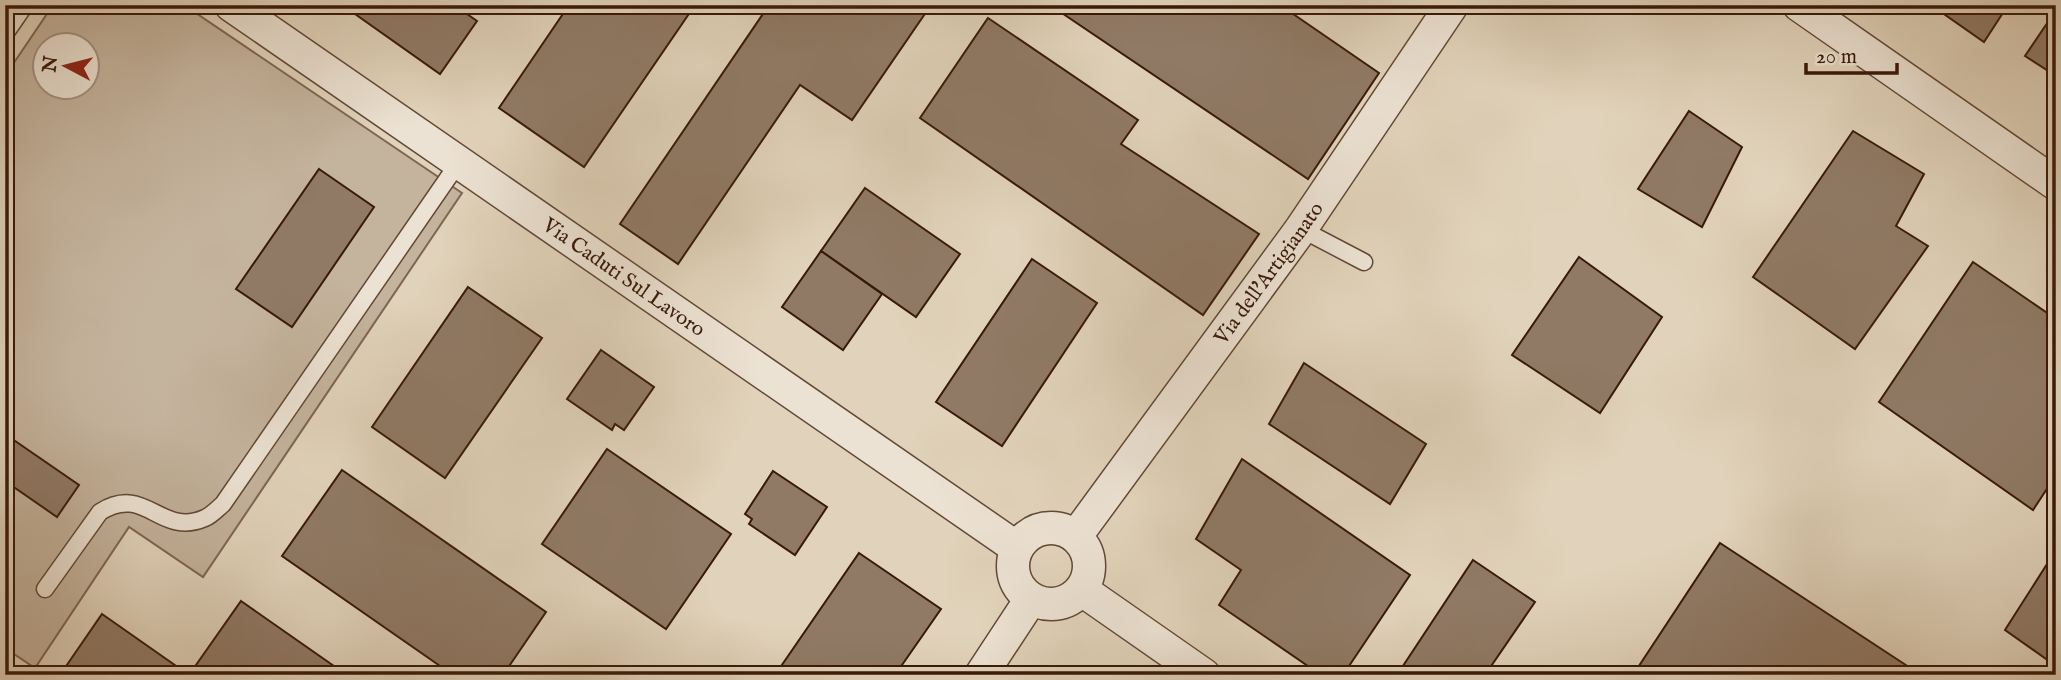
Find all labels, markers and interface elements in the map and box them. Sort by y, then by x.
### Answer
north arrow [32,32,102,102]
scale bar [1806,32,1896,76]
text: 20 m [1816,44,1857,71]
text: N [38,54,64,75]
street label: Via dell'Artigianato [1208,197,1330,351]
street label: Via Caduti Sul Lavoro [536,212,710,344]

